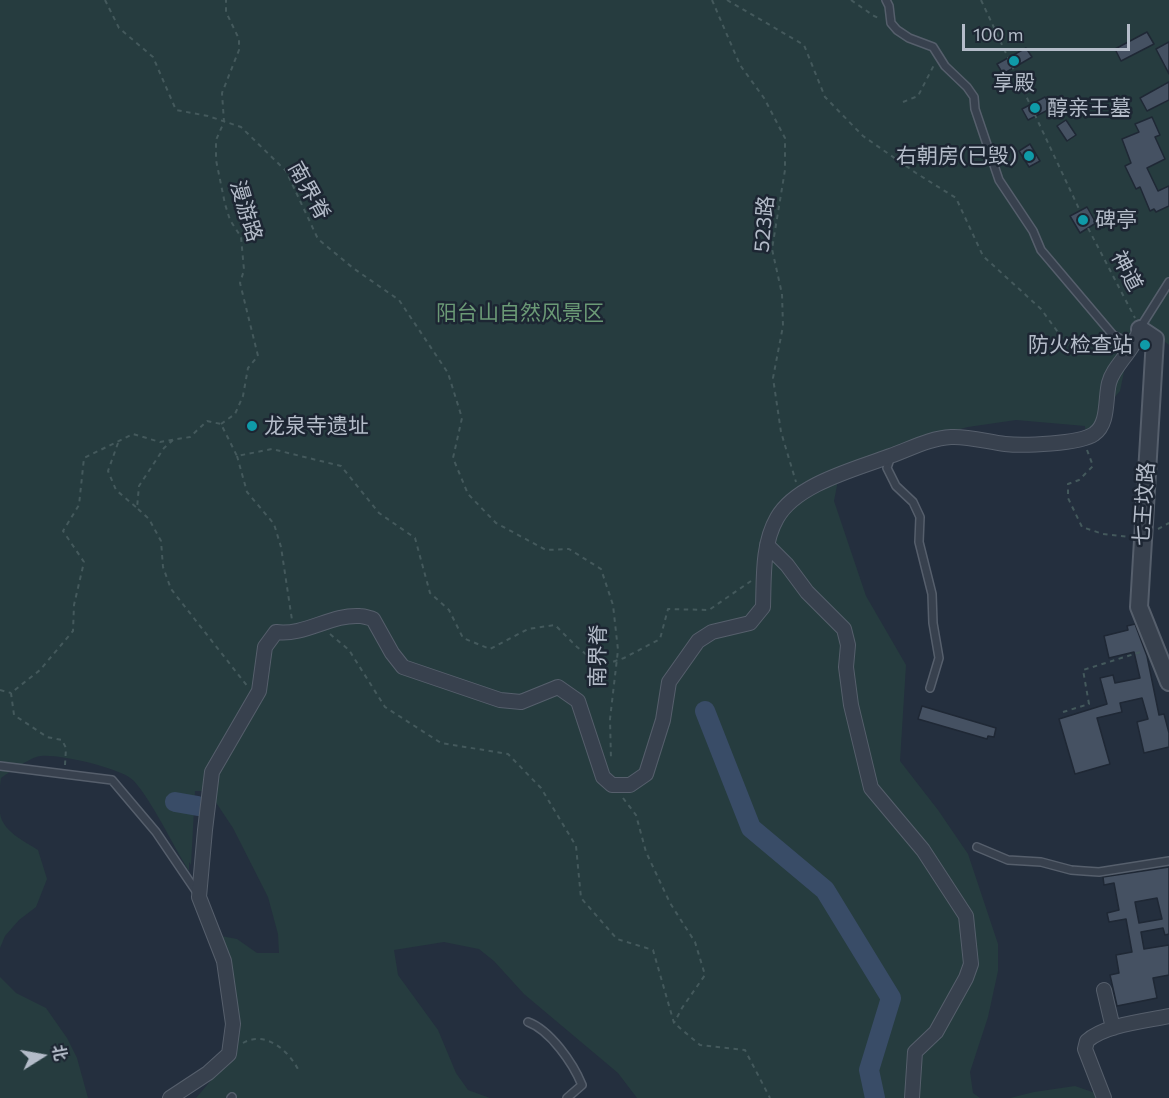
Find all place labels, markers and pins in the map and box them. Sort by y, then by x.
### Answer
marker: 享殿 [1007,54,1021,68]
place label: 享殿 [993,70,1035,96]
place label: 醇亲王墓 [1047,95,1131,121]
marker: 醇亲王墓 [1028,101,1042,115]
place label: 右朝房(已毁) [896,143,1017,169]
marker: 右朝房(已毁) [1022,149,1036,163]
place label: 碑亭 [1095,207,1137,233]
marker: 碑亭 [1076,213,1090,227]
place label: 防火检查站 [1028,332,1133,358]
marker: 防火检查站 [1138,338,1152,352]
place label: 龙泉寺遗址 [264,413,369,439]
marker: 龙泉寺遗址 [245,419,259,433]

